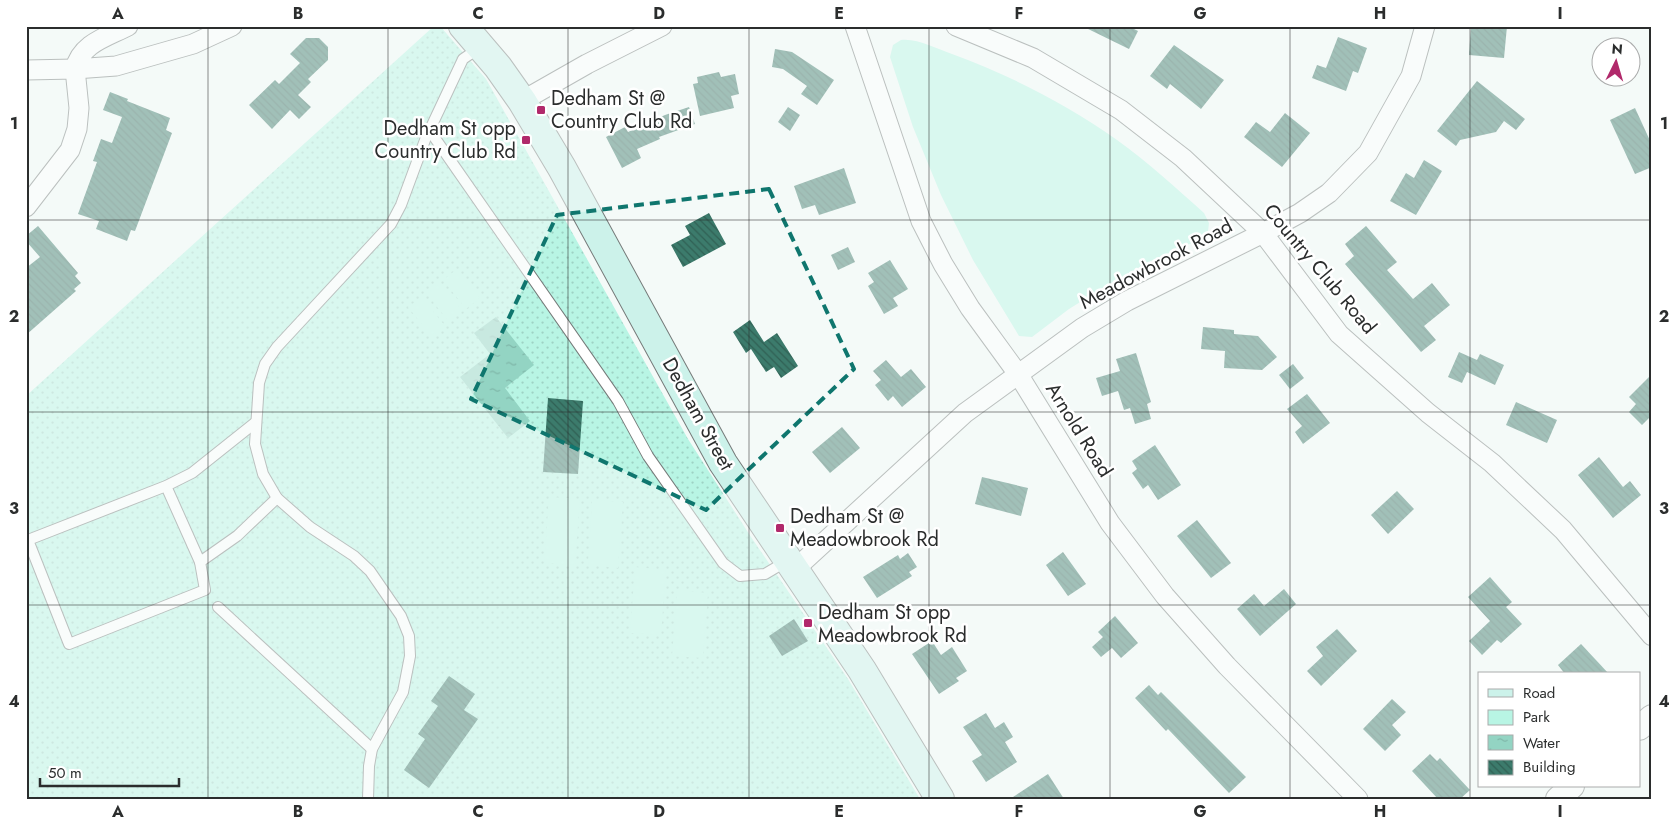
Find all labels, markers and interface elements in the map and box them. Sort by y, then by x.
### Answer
text: A [111,2,124,25]
text: B [293,2,303,25]
text: C [472,2,484,25]
text: D [653,2,665,25]
text: E [834,2,844,25]
text: F [1015,2,1023,25]
text: G [1193,2,1207,25]
text: H [1374,2,1386,25]
text: I [1557,2,1563,25]
north arrow [1590,38,1640,88]
text: N [1611,39,1624,59]
place label: Dedham St @ Country Club Rd [551,84,692,136]
marker: Dedham St @ Country Club Rd [535,104,547,116]
text: 1 [10,112,18,135]
text: 1 [1660,112,1668,135]
place label: Dedham St opp Country Club Rd [375,114,516,166]
marker: Dedham St opp Country Club Rd [520,134,532,146]
street label: Country Club Road [1257,198,1383,340]
street label: Meadowbrook Road [1074,211,1238,317]
text: 2 [9,305,19,328]
text: 2 [1659,305,1669,328]
street label: Dedham Street [655,352,741,476]
street label: Arnold Road [1038,377,1120,483]
text: 3 [9,497,19,520]
text: 3 [1659,497,1669,520]
place label: Dedham St @ Meadowbrook Rd [790,502,939,554]
marker: Dedham St @ Meadowbrook Rd [774,522,786,534]
place label: Dedham St opp Meadowbrook Rd [818,598,967,650]
marker: Dedham St opp Meadowbrook Rd [802,617,814,629]
legend [1478,672,1640,788]
text: Road [1523,682,1555,704]
text: 4 [8,690,20,713]
text: 4 [1658,690,1670,713]
text: Park [1523,706,1550,728]
text: Water [1523,732,1561,754]
scale bar [40,755,179,787]
text: Building [1523,756,1575,778]
text: 50 m [48,762,82,784]
text: A [111,800,124,823]
text: B [293,800,303,823]
text: C [472,800,484,823]
text: D [653,800,665,823]
text: E [834,800,844,823]
text: F [1015,800,1023,823]
text: G [1193,800,1207,823]
text: H [1374,800,1386,823]
text: I [1557,800,1563,823]

